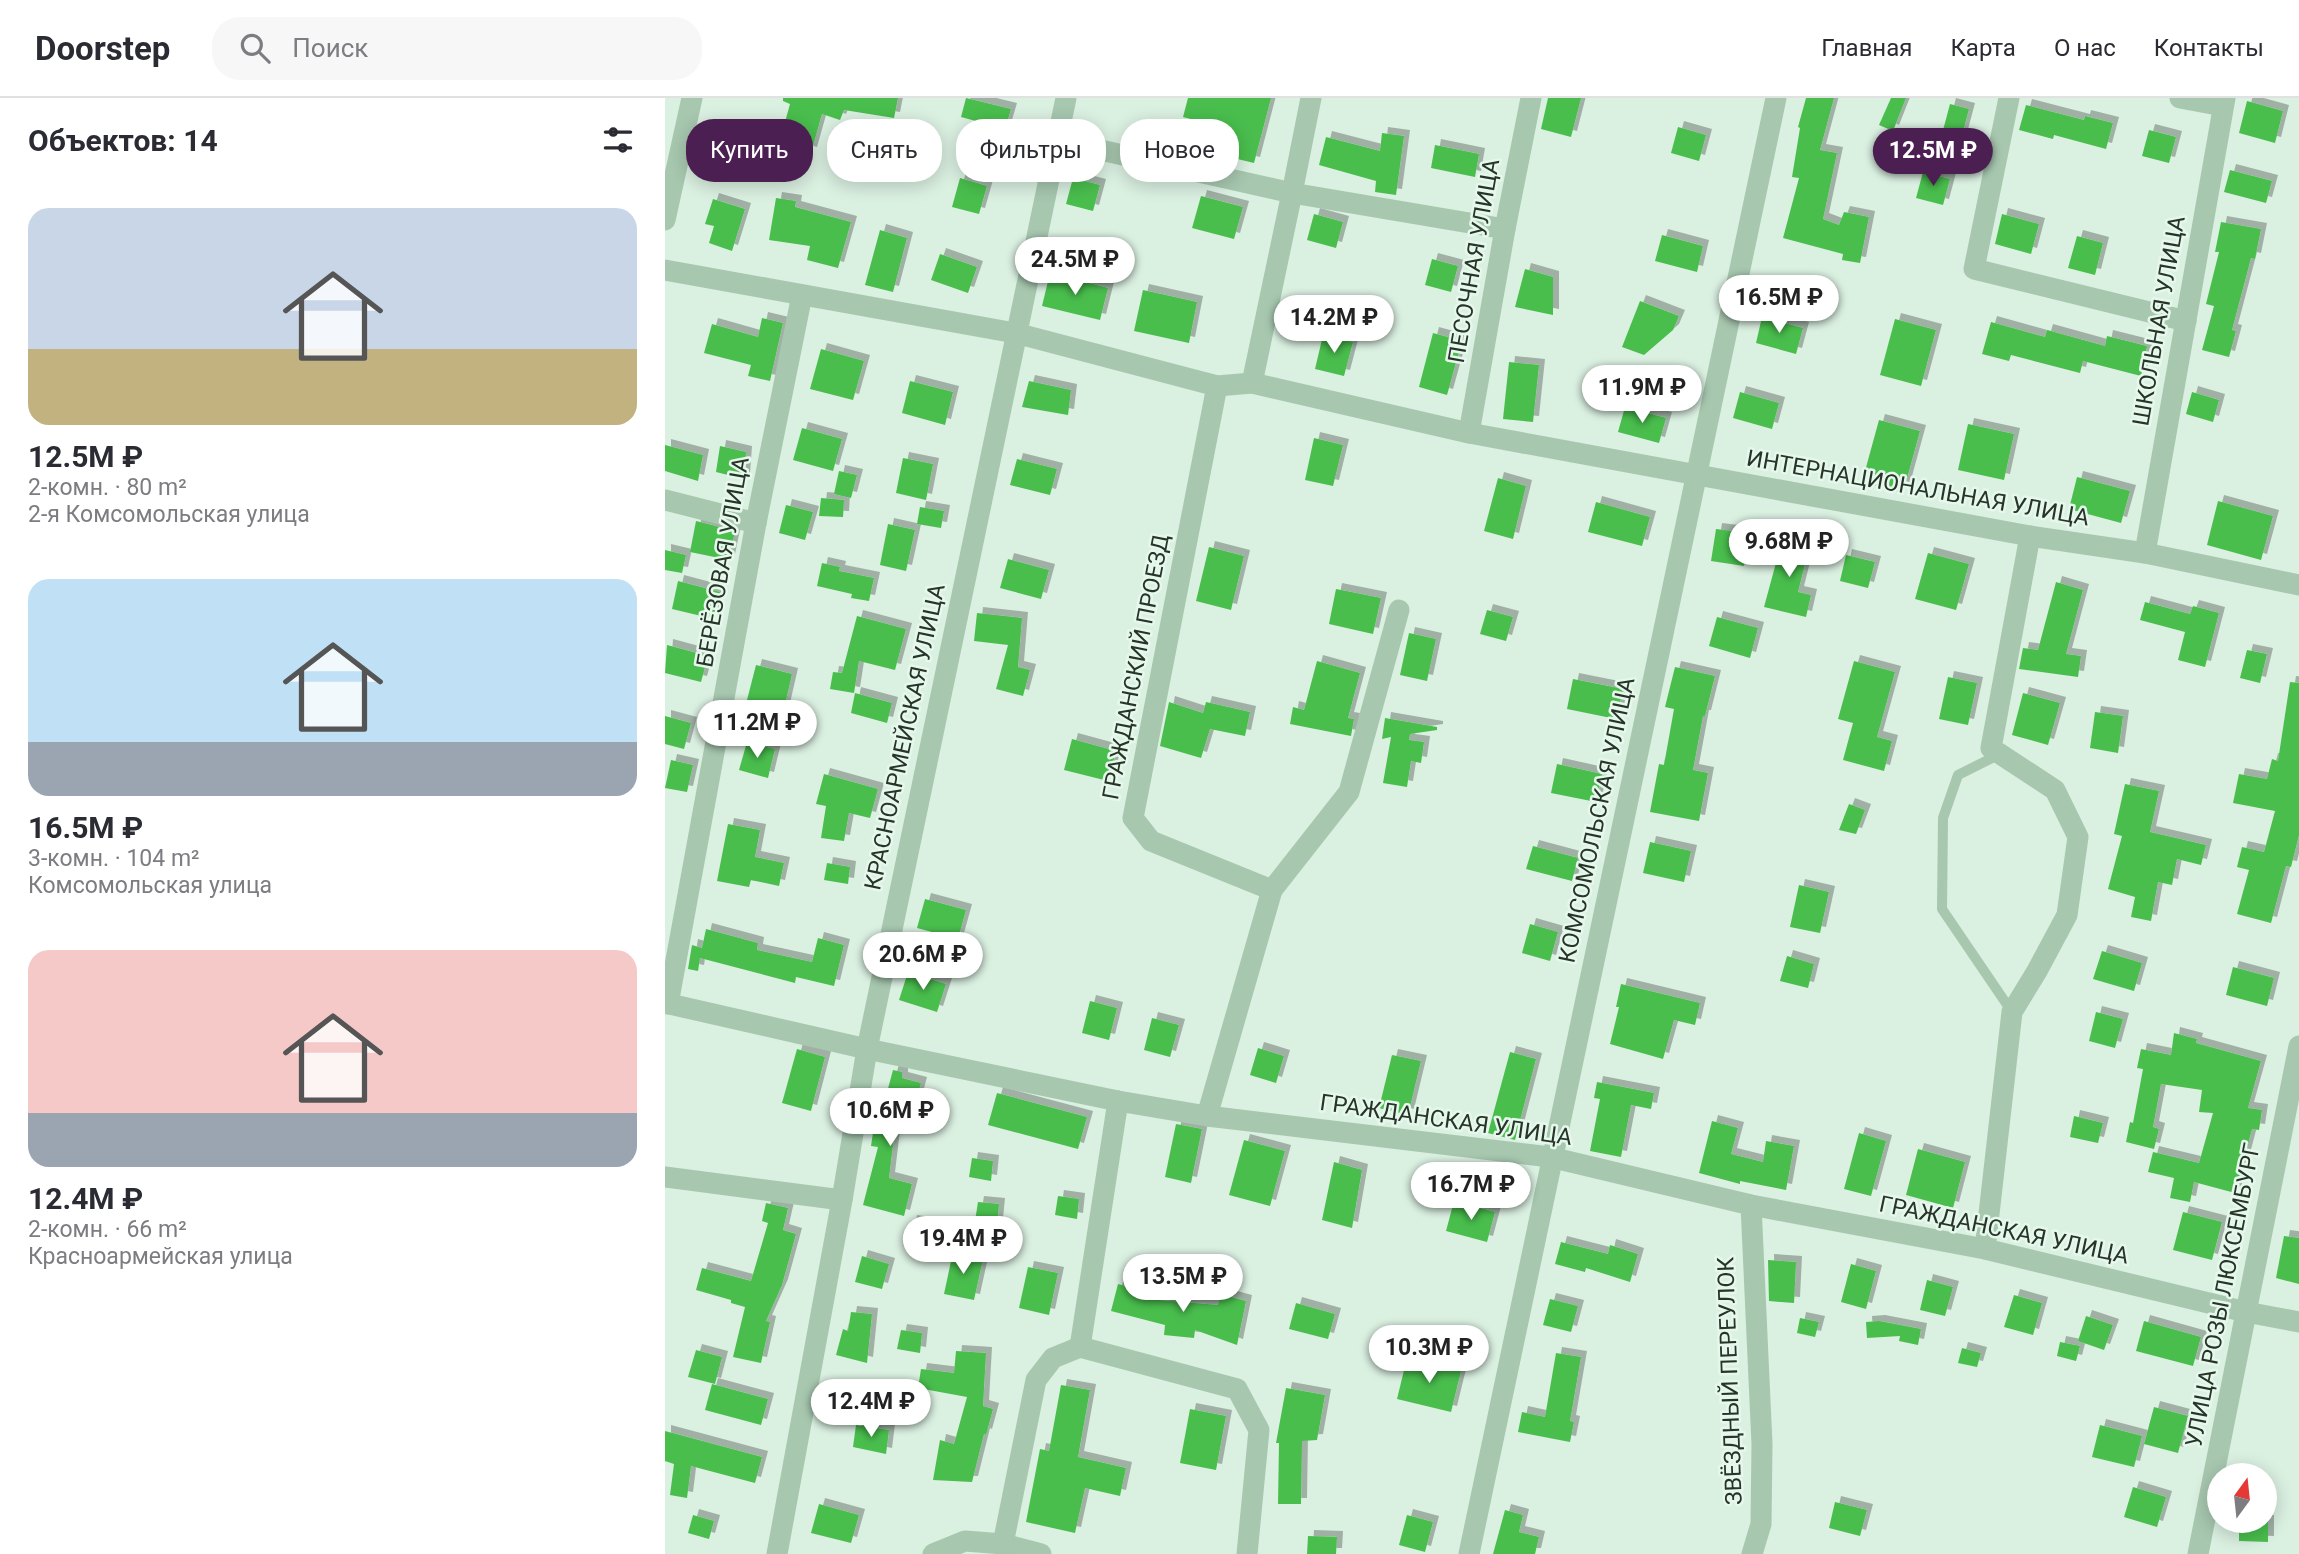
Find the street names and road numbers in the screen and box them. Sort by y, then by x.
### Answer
street label: ПЕСОЧНАЯ УЛИЦА [1443,157,1505,365]
street label: ШКОЛЬНАЯ УЛИЦА [2127,214,2191,428]
street label: ИНТЕРНАЦИОНАЛЬНАЯ УЛИЦА [1745,445,2091,531]
street label: БЕРЁЗОВАЯ УЛИЦА [691,455,755,669]
street label: ГРАЖДАНСКИЙ ПРОЕЗД [1096,532,1175,802]
street label: КРАСНОАРМЕЙСКАЯ УЛИЦА [858,581,951,893]
street label: КОМСОМОЛЬСКАЯ УЛИЦА [1554,675,1640,965]
street label: ГРАЖДАНСКАЯ УЛИЦА [1318,1089,1574,1151]
street label: УЛИЦА РОЗЫ ЛЮКСЕМБУРГ [2180,1140,2266,1449]
street label: ГРАЖДАНСКАЯ УЛИЦА [1877,1190,2131,1270]
street label: ЗВЁЗДНЫЙ ПЕРЕУЛОК [1711,1256,1748,1506]

